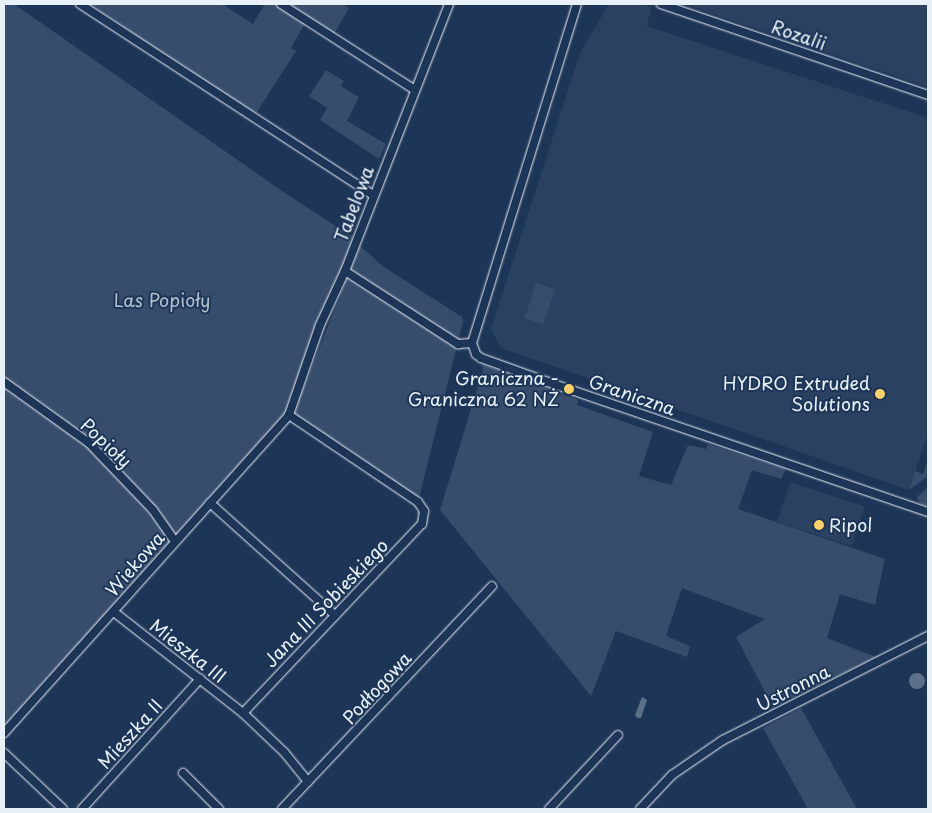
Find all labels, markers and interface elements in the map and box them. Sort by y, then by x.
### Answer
street label: Rozalii [769,16,829,54]
street label: Tabelowa [330,163,378,245]
park label: Las Popioły [113,289,211,311]
place label: Graniczna - Graniczna 62 NŻ [408,368,559,410]
street label: Graniczna [586,370,678,420]
place label: HYDRO Extruded Solutions [721,373,870,416]
marker: Graniczna - Graniczna 62 NŻ [563,383,575,395]
marker: HYDRO Extruded Solutions [874,388,886,400]
street label: Popioły [76,414,136,472]
place label: Ripol [829,514,872,536]
marker: Ripol [813,519,825,531]
street label: Wiekowa [101,527,169,601]
street label: Jana III Sobieskiego [259,534,393,672]
street label: Mieszka III [145,614,231,688]
street label: Podłogowa [338,648,416,728]
street label: Ustronna [753,660,833,716]
street label: Mieszka II [93,694,167,774]

